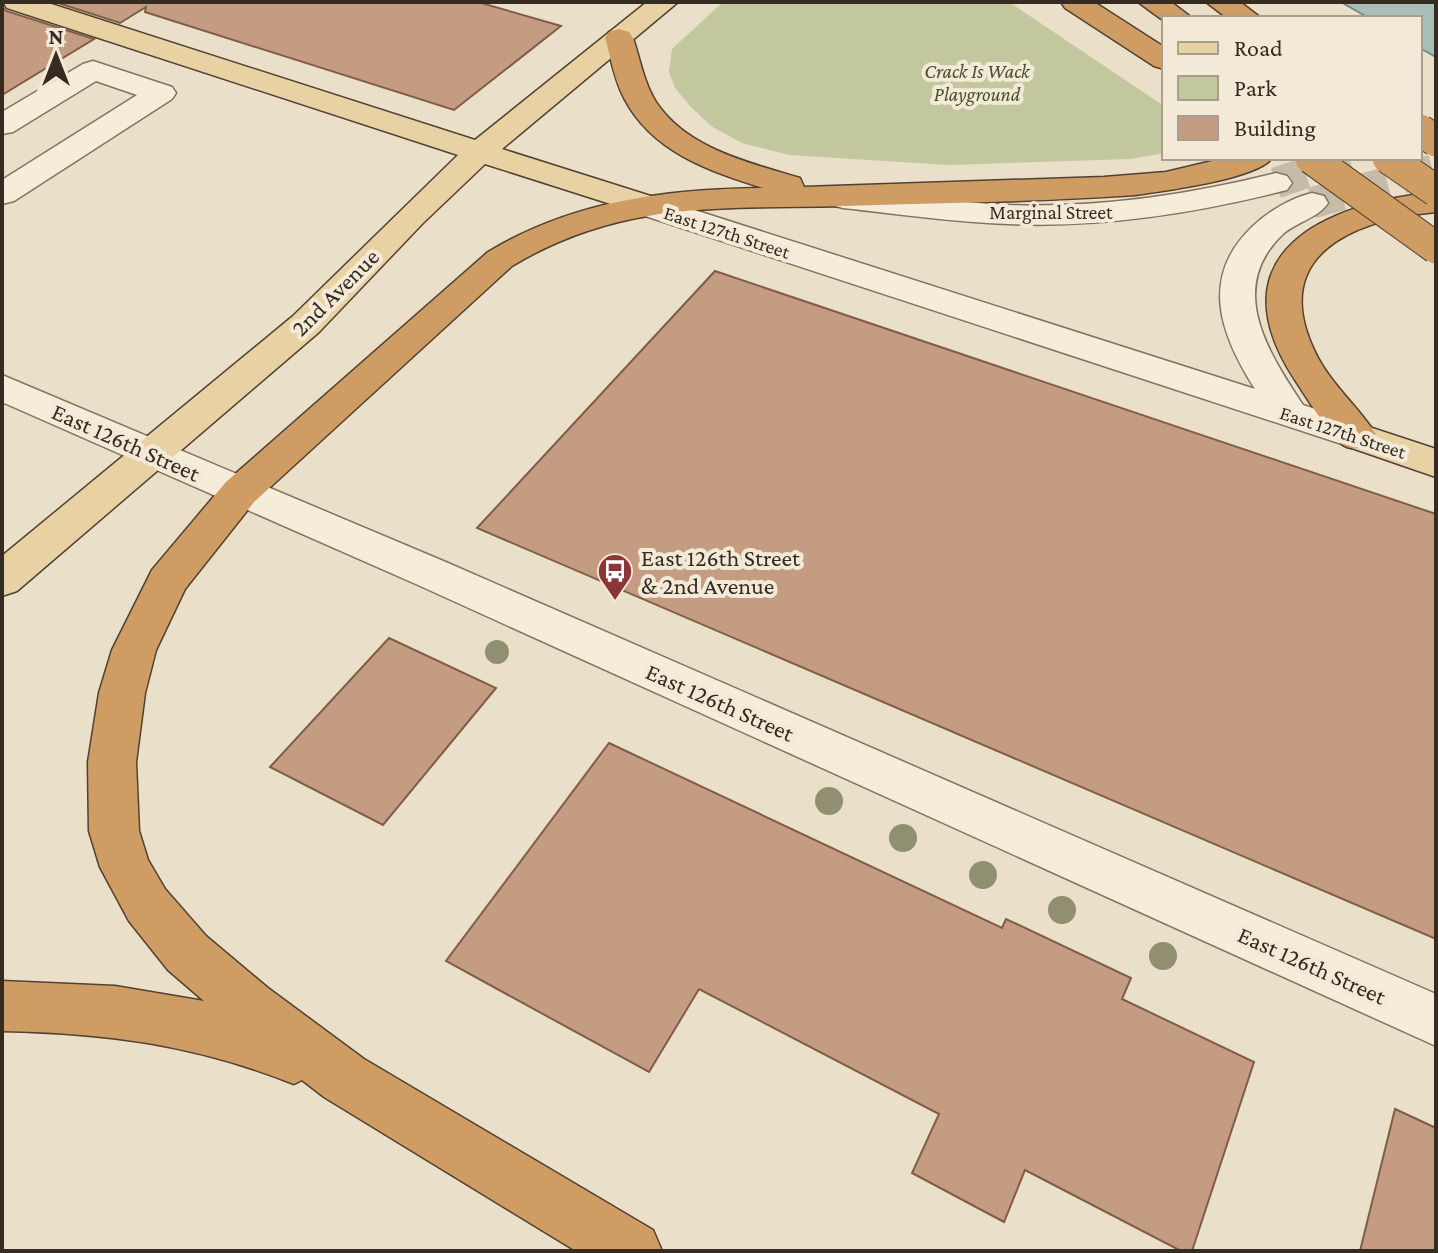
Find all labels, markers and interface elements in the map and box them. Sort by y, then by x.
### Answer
north arrow [16,16,96,96]
legend [1162,16,1422,160]
text: N [49,24,64,49]
text: Road [1234,34,1283,61]
park label: Crack Is Wack Playground [924,60,1031,106]
text: Park [1234,74,1277,101]
text: Building [1234,114,1316,141]
street label: East 127th Street [661,201,793,263]
street label: Marginal Street [989,201,1113,224]
street label: 2nd Avenue [286,243,384,341]
street label: East 126th Street [48,397,205,487]
street label: East 127th Street [1277,401,1409,463]
place label: East 126th Street & 2nd Avenue [641,544,801,599]
bus stop icon: East 126th Street & 2nd Avenue [596,552,634,602]
street label: East 126th Street [642,657,799,747]
street label: East 126th Street [1234,920,1391,1010]

